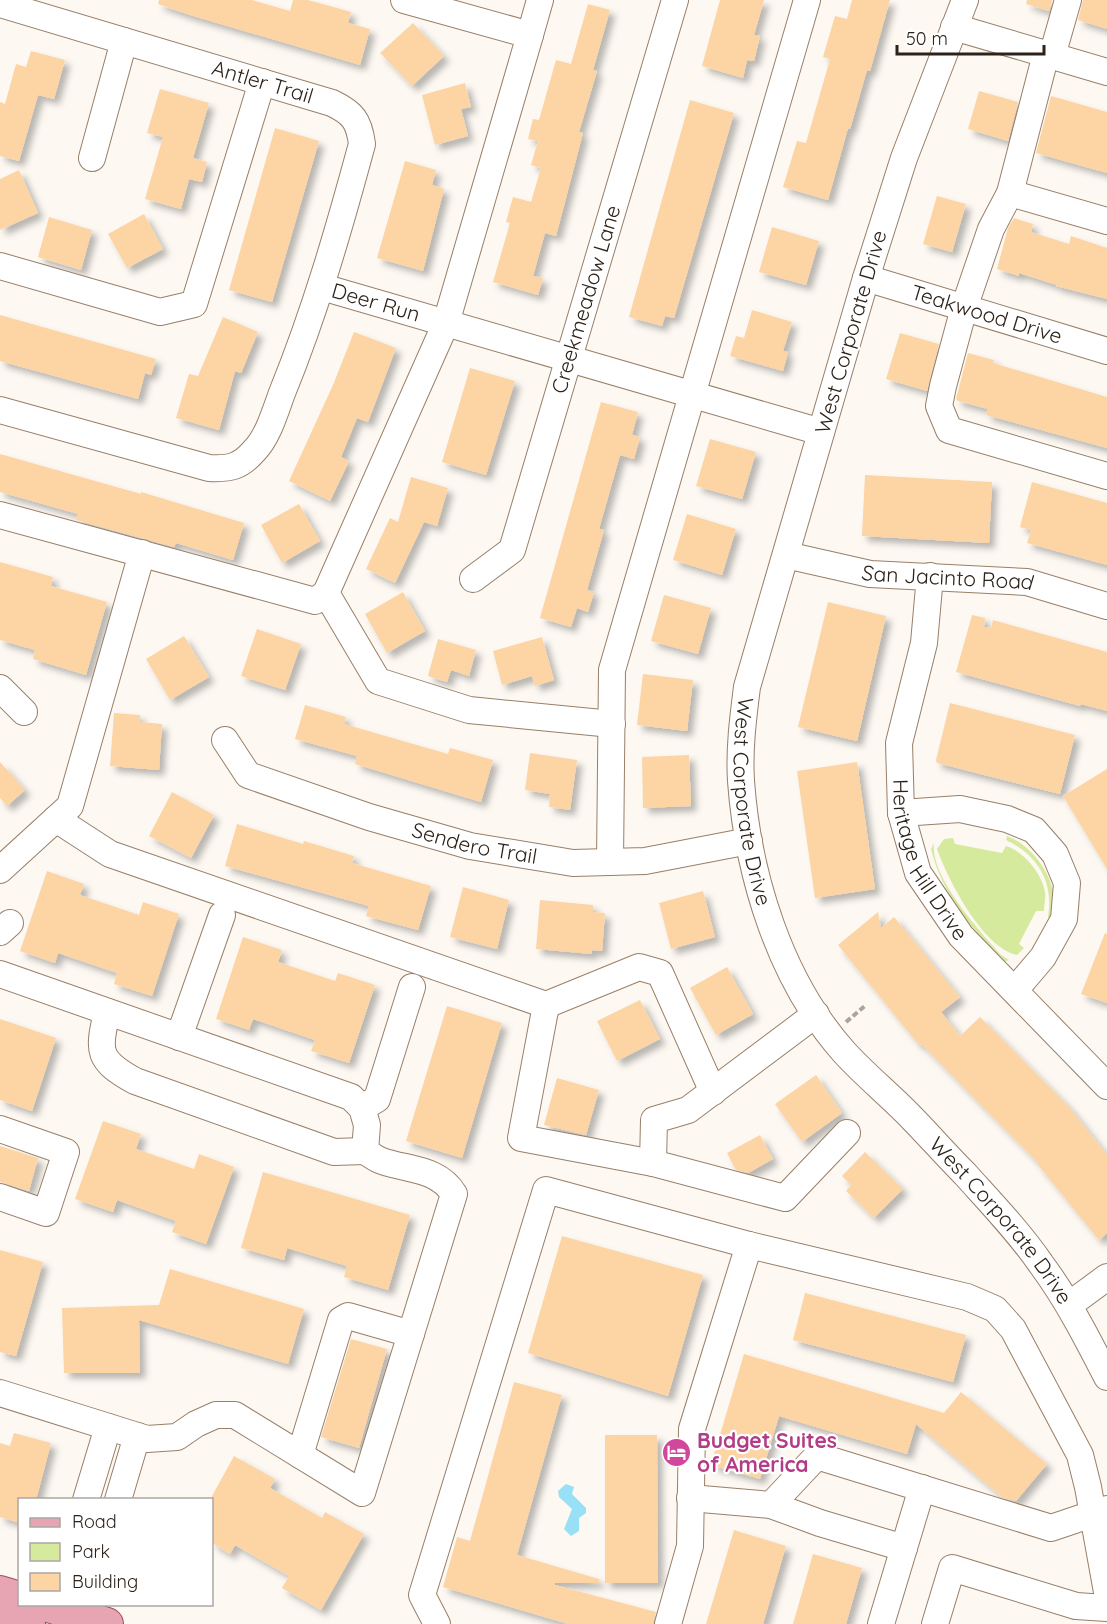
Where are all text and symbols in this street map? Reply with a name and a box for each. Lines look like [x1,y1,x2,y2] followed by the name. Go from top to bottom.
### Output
[897,18,1044,56] scale bar
[906,27,948,50] text: 50 m
[209,54,317,109] street label: Antler Trail
[545,202,625,396] street label: Creekmeadow Lane
[809,227,891,436] street label: West Corporate Drive
[329,277,423,327] street label: Deer Run
[908,278,1065,349] street label: Teakwood Drive
[859,559,1038,595] street label: San Jacinto Road
[728,696,778,909] street label: West Corporate Drive
[888,779,974,945] street label: Heritage Hill Drive
[409,816,539,869] street label: Sendero Trail
[924,1131,1078,1309] street label: West Corporate Drive
[697,1427,837,1477] place label: Budget Suites of America
[660,1437,692,1469] hotel icon: Budget Suites of America
[18,1498,213,1606] legend
[72,1510,117,1533] text: Road
[72,1540,110,1563] text: Park
[72,1570,138,1593] text: Building

